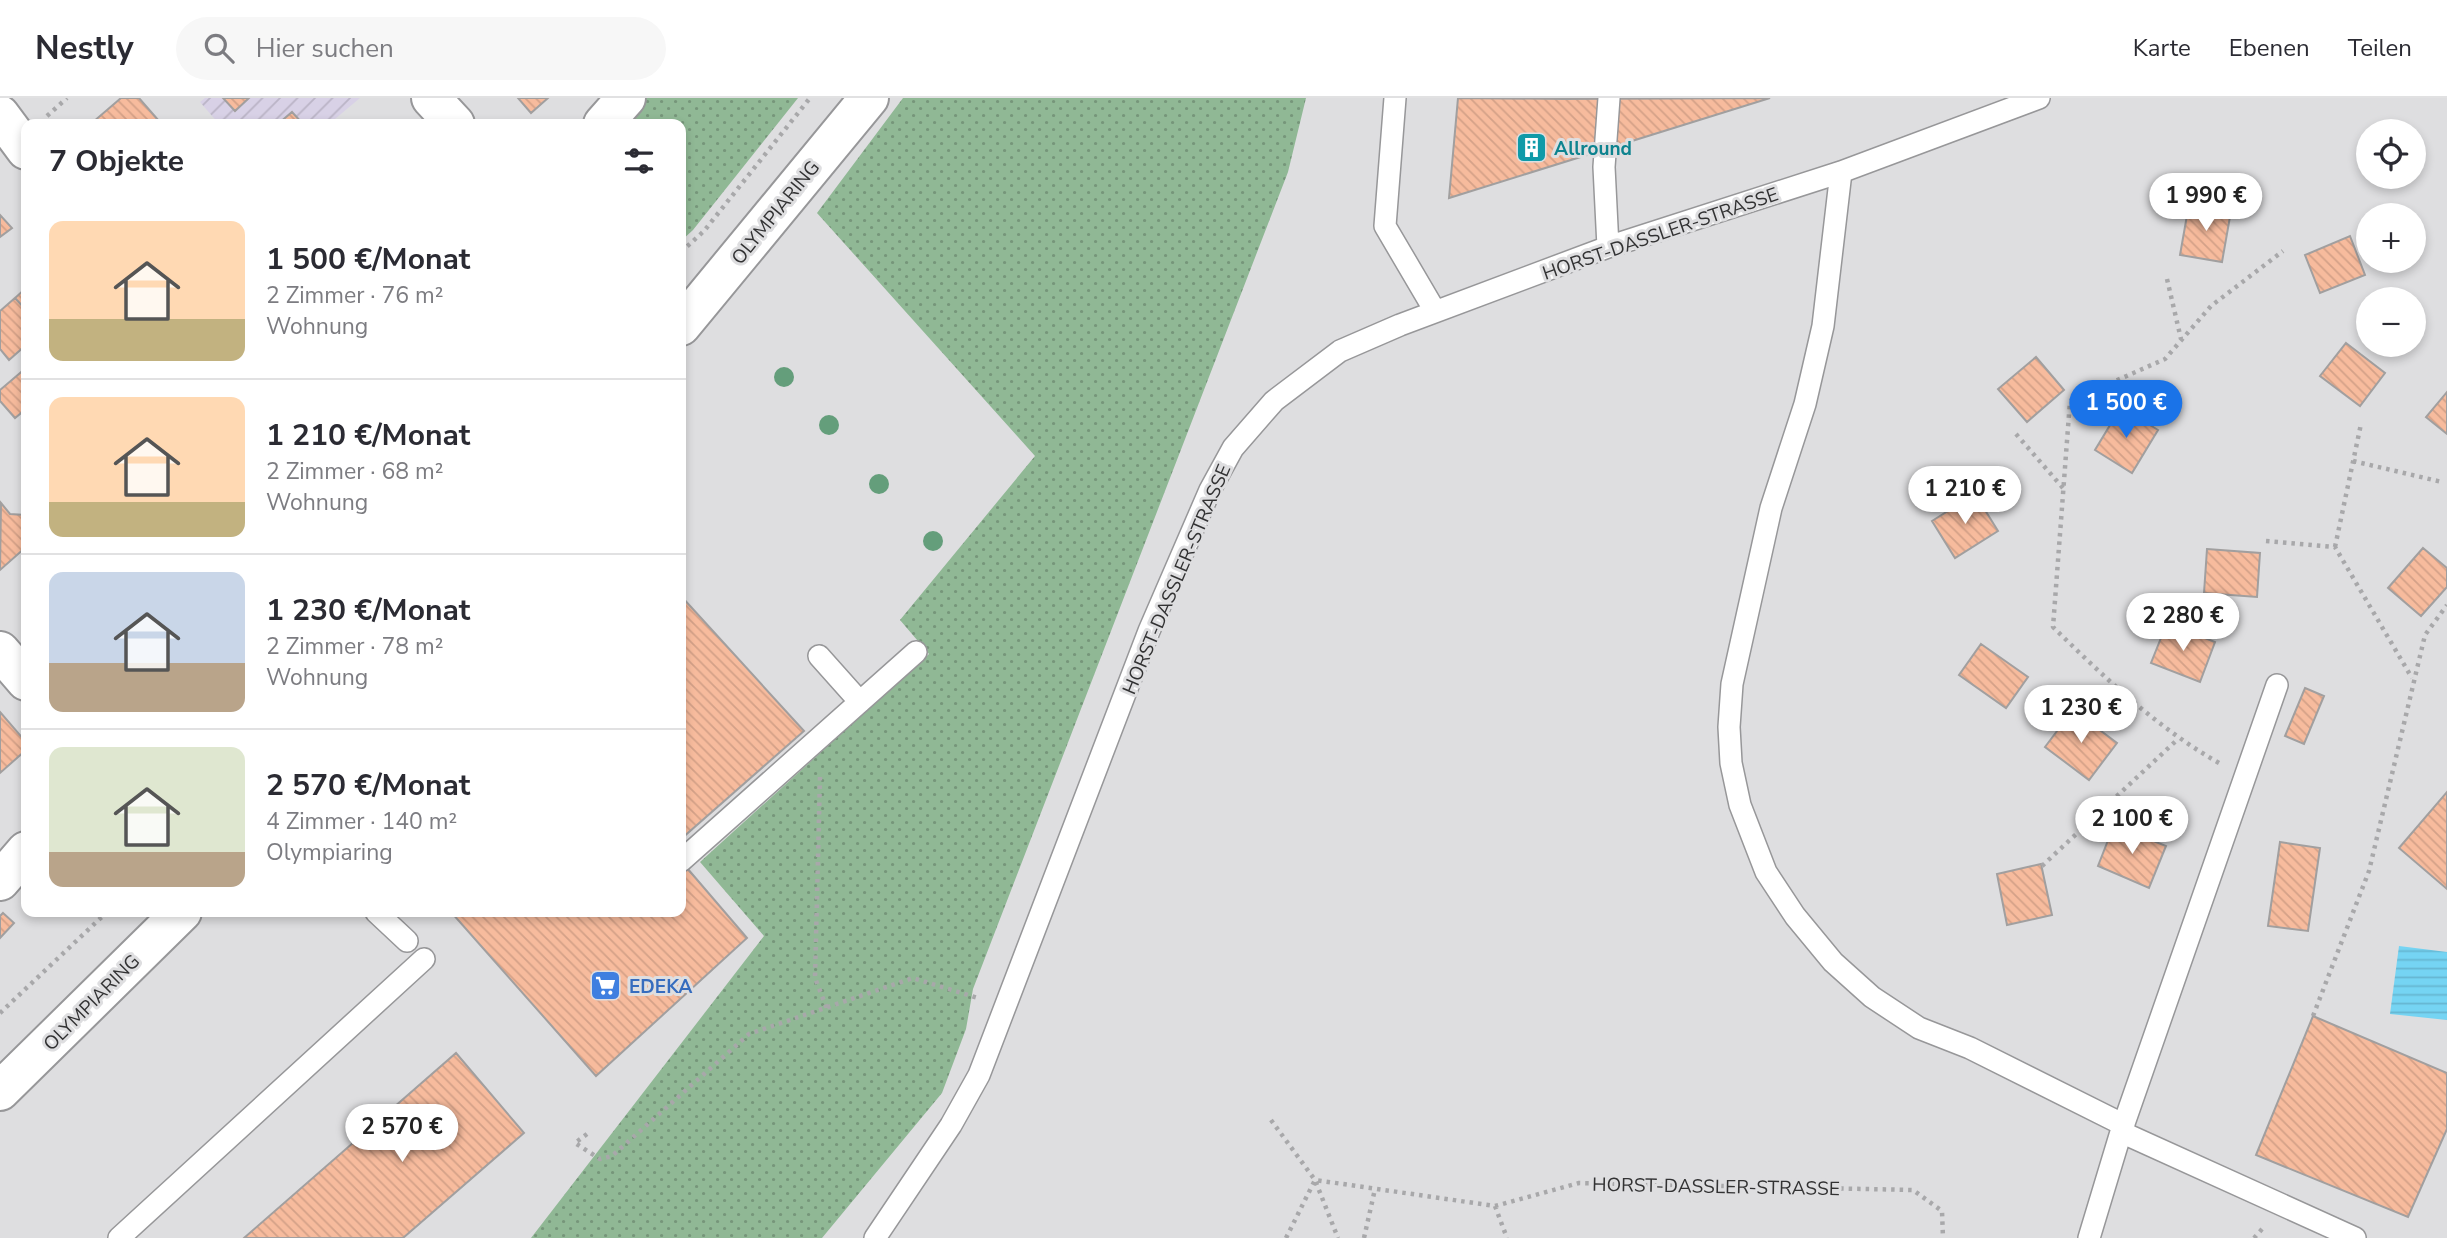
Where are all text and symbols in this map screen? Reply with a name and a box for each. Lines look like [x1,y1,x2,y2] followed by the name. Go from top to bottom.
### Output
[176,17,666,80] search box
[35,26,134,71] text: Nestly
[200,29,238,67] icon: search
[256,31,394,66] text: Hier suchen
[2133,32,2191,64] text: Karte
[2229,32,2310,64] text: Ebenen
[2348,32,2412,64] text: Teilen
[2356,119,2426,357] map controls
[2356,119,2426,189] button: locate
[1514,131,1548,165] building icon: Allround
[1554,136,1632,162] place label: Allround
[49,141,184,182] text: 7 Objekte
[620,142,658,180] icon: filters
[726,155,826,270] street label: OLYMPIARING
[2141,174,2271,233] pin: 1 990 €
[2165,180,2247,211] text: 1 990 €
[1539,181,1782,287] street label: HORST-DASSLER-STRASSE
[2356,203,2426,273] button: +
[266,239,470,280] text: 1 500 €/Monat
[105,249,189,333] icon: home
[266,280,443,311] text: 2 Zimmer · 76 m²
[2356,287,2426,357] button: −
[266,311,368,342] text: Wohnung
[2061,380,2191,440] pin: 1 500 €
[2085,387,2167,418] text: 1 500 €
[266,415,470,456] text: 1 210 €/Monat
[105,425,189,509] icon: home
[266,456,443,487] text: 2 Zimmer · 68 m²
[1117,460,1237,698] street label: HORST-DASSLER-STRASSE
[1900,466,2030,526] pin: 1 210 €
[1924,473,2006,504] text: 1 210 €
[266,487,368,518] text: Wohnung
[266,590,470,631] text: 1 230 €/Monat
[2118,594,2248,653] pin: 2 280 €
[105,600,189,684] icon: home
[2142,600,2224,631] text: 2 280 €
[266,631,443,662] text: 2 Zimmer · 78 m²
[266,662,368,693] text: Wohnung
[2016,686,2146,745] pin: 1 230 €
[2040,692,2122,723] text: 1 230 €
[266,765,470,806] text: 2 570 €/Monat
[105,775,189,859] icon: home
[2067,796,2197,856] pin: 2 100 €
[2091,803,2173,834] text: 2 100 €
[266,806,457,837] text: 4 Zimmer · 140 m²
[266,837,393,868] text: Olympiaring
[38,949,146,1057] street label: OLYMPIARING
[589,969,623,1003] supermarket icon: EDEKA
[629,974,693,1000] place label: EDEKA
[337,1104,467,1164] pin: 2 570 €
[361,1111,443,1142] text: 2 570 €
[1592,1172,1840,1202] street label: HORST-DASSLER-STRASSE

